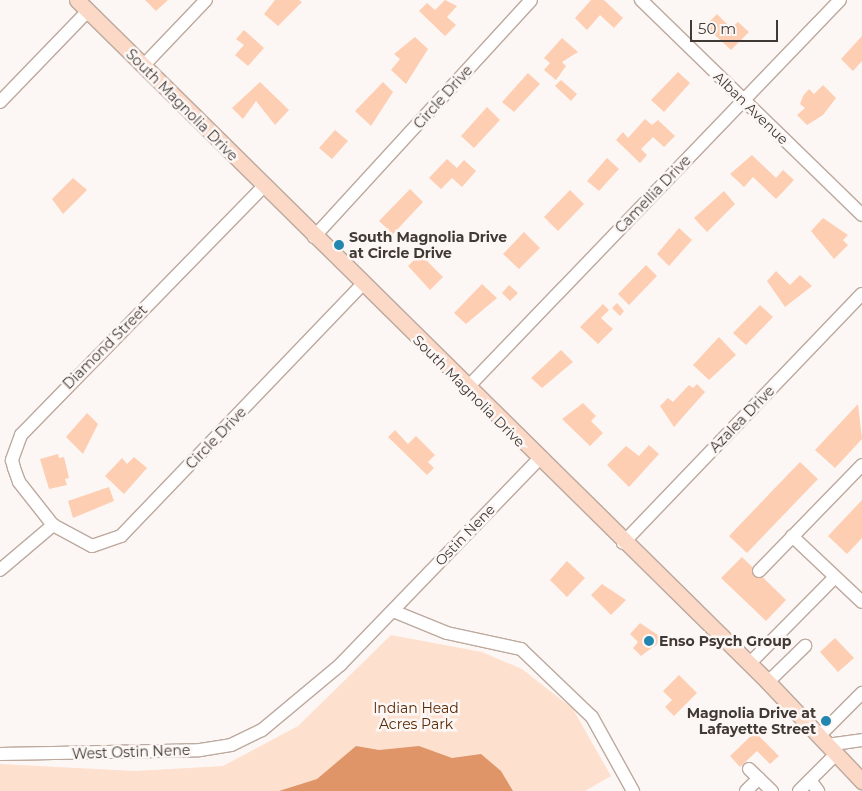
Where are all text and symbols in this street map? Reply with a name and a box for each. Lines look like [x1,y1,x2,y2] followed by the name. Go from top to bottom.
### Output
[692,10,780,42] scale bar
[698,19,736,38] text: 50 m
[123,46,241,164] street label: South Magnolia Drive
[410,62,476,132] street label: Circle Drive
[710,68,792,148] street label: Alban Avenue
[612,152,694,236] street label: Camellia Drive
[349,229,507,262] place label: South Magnolia Drive at Circle Drive
[333,239,345,251] marker: South Magnolia Drive at Circle Drive
[59,301,151,393] street label: Diamond Street
[410,332,528,450] street label: South Magnolia Drive
[706,382,778,456] street label: Azalea Drive
[182,404,250,472] street label: Circle Drive
[432,501,498,569] street label: Ostin Nene
[659,633,791,649] place label: Enso Psych Group
[643,635,655,647] marker: Enso Psych Group
[373,700,459,732] park label: Indian Head Acres Park
[687,705,816,738] place label: Magnolia Drive at Lafayette Street
[820,715,832,727] marker: Magnolia Drive at Lafayette Street
[72,742,190,762] street label: West Ostin Nene

